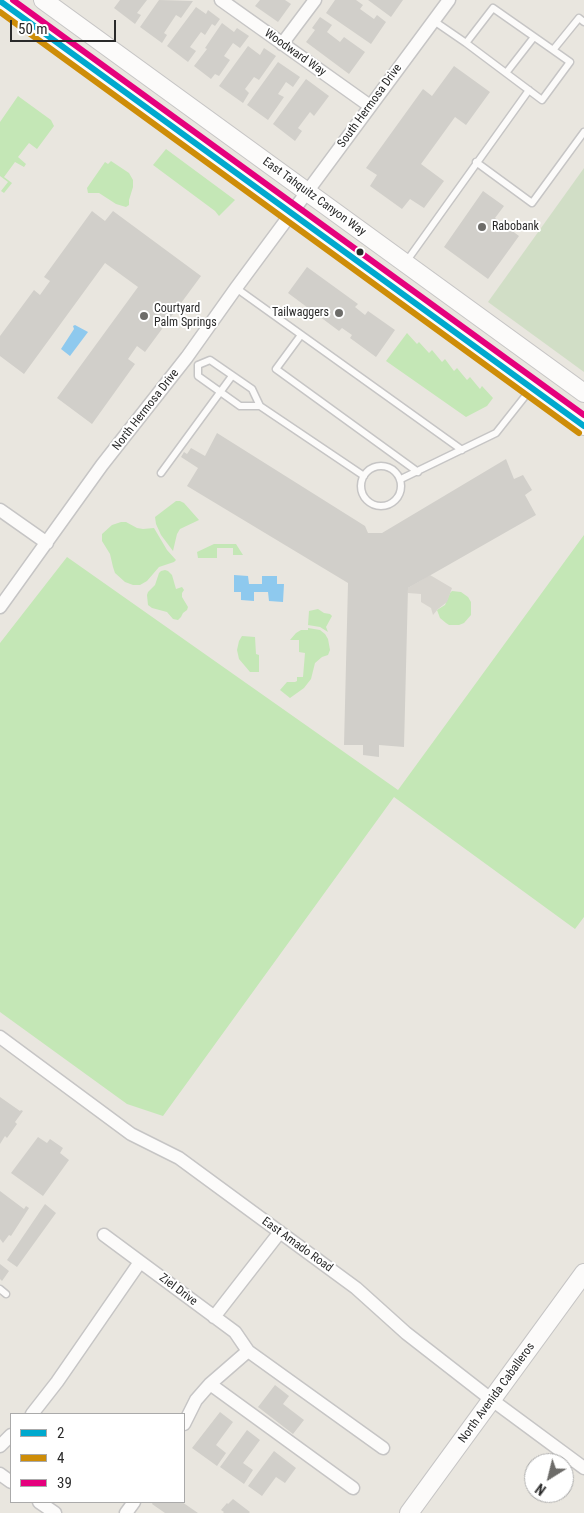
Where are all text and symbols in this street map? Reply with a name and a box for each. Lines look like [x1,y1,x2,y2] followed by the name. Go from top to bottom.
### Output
[12,10,119,42] scale bar
[18,20,48,38] text: 50 m
[261,26,329,80] street label: Woodward Way
[335,61,405,151] street label: South Hermosa Drive
[260,155,368,239] street label: East Tahquitz Canyon Way
[492,220,539,234] place label: Rabobank
[476,221,488,233] marker: Rabobank
[355,247,365,257] unlabelled marker
[154,302,217,330] place label: Courtyard Palm Springs
[272,306,329,320] place label: Tailwaggers
[333,307,345,319] marker: Tailwaggers
[138,310,150,322] marker: Courtyard Palm Springs
[110,366,182,454] street label: North Hermosa Drive
[259,1214,335,1276] street label: East Amado Road
[156,1271,200,1309] street label: Ziel Drive
[456,1340,538,1446] street label: North Avenida Caballeros
[10,1413,185,1503] legend
[57,1424,64,1442] text: 2
[57,1449,64,1467] text: 4
[524,1453,574,1503] north arrow
[57,1474,72,1492] text: 39
[533,1480,549,1498] text: N

